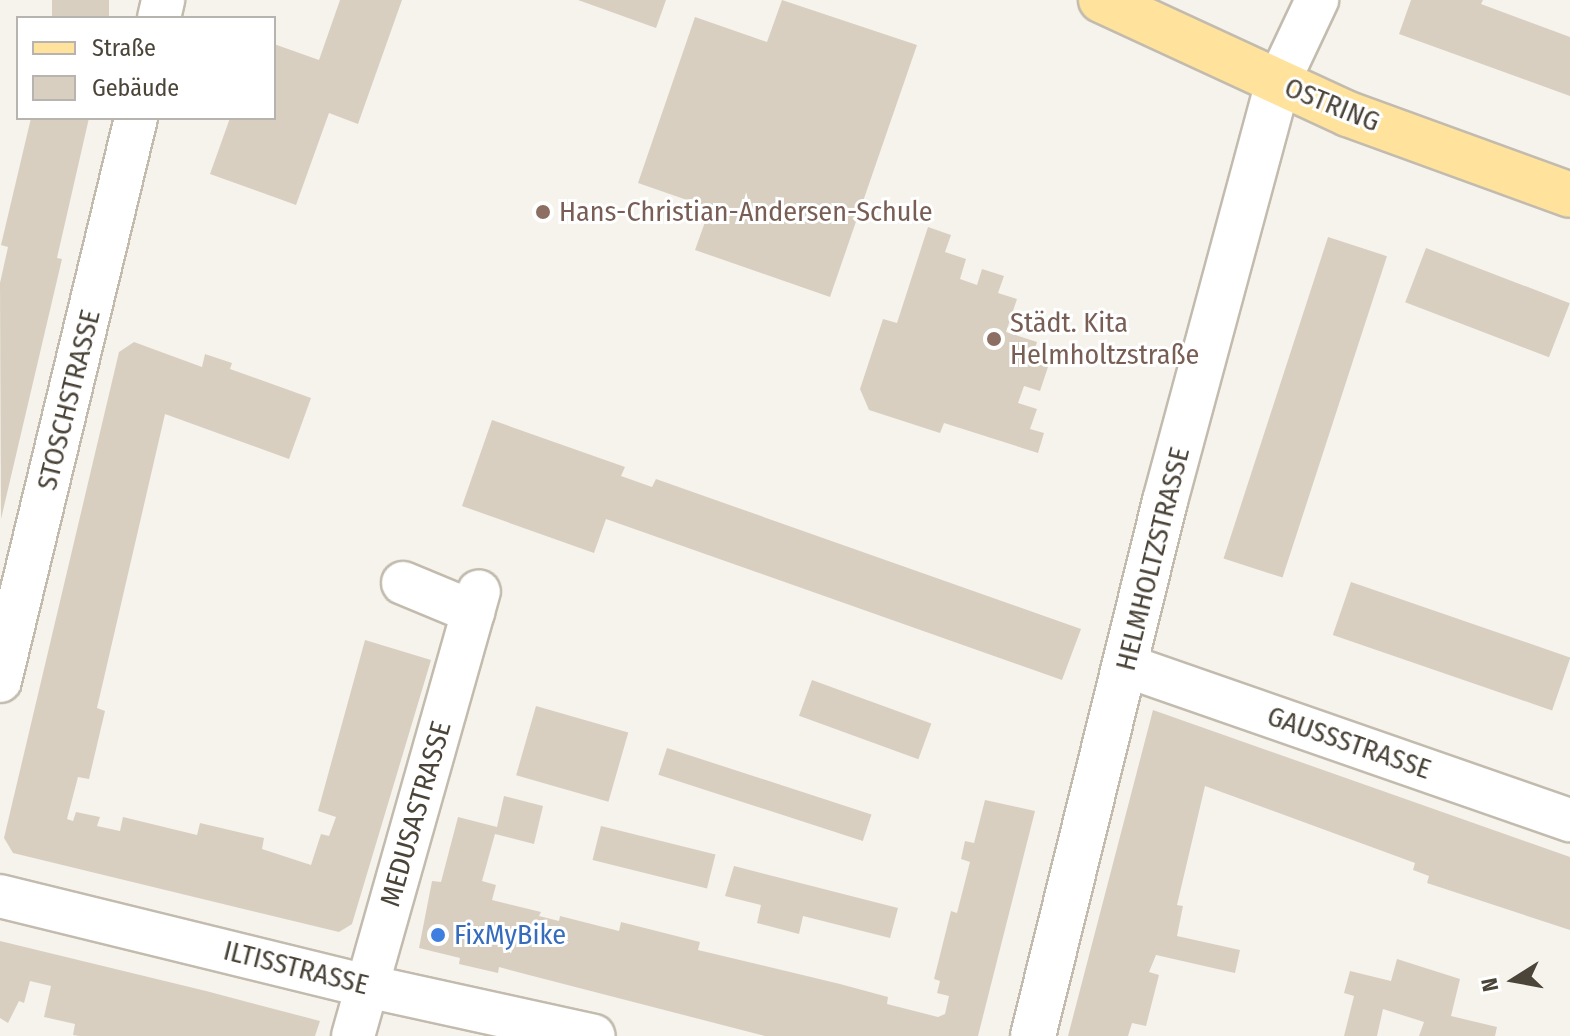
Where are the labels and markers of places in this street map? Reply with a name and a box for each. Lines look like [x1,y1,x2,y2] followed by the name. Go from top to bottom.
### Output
[559,195,932,229] place label: Hans-Christian-Andersen-Schule
[534,203,552,221] marker: Hans-Christian-Andersen-Schule
[1010,306,1199,372] place label: Städt. Kita Helmholtzstraße
[985,330,1003,348] marker: Städt. Kita Helmholtzstraße
[454,918,566,952] place label: FixMyBike
[429,926,447,944] marker: FixMyBike

